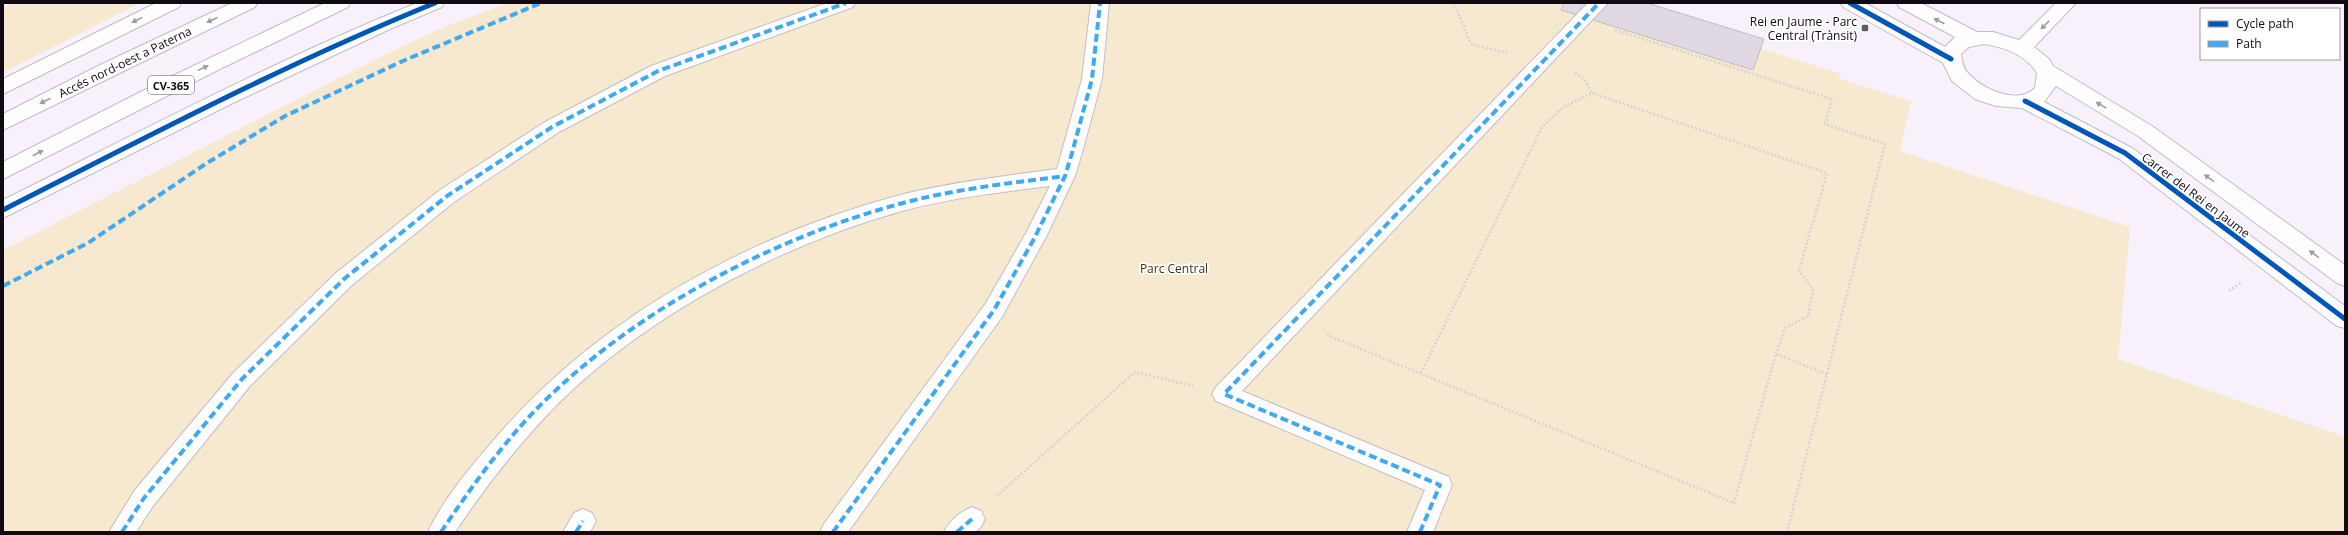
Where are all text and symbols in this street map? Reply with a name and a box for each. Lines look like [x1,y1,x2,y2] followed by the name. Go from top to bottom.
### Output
[2200,8,2340,60] legend
[1750,13,1857,44] place label: Rei en Jaume - Parc Central (Trànsit)
[2236,15,2294,32] text: Cycle path
[132,17,143,24] one-way arrow
[207,17,218,23] one-way arrow
[1933,17,1945,24] one-way arrow
[2040,21,2050,30] one-way arrow
[56,22,194,102] street label: Accés nord-oest a Paterna
[1860,23,1870,33] marker: Rei en Jaume - Parc Central (Trànsit)
[2236,35,2262,52] text: Path
[197,65,209,72] one-way arrow
[148,76,194,94] road number: CV-365
[39,98,51,104] one-way arrow
[2095,101,2107,108] one-way arrow
[2138,149,2254,242] street label: Carrer del Rei en Jaume
[32,150,43,156] one-way arrow
[2203,173,2214,182] one-way arrow
[2308,250,2319,259] one-way arrow
[1140,260,1208,277] park label: Parc Central

